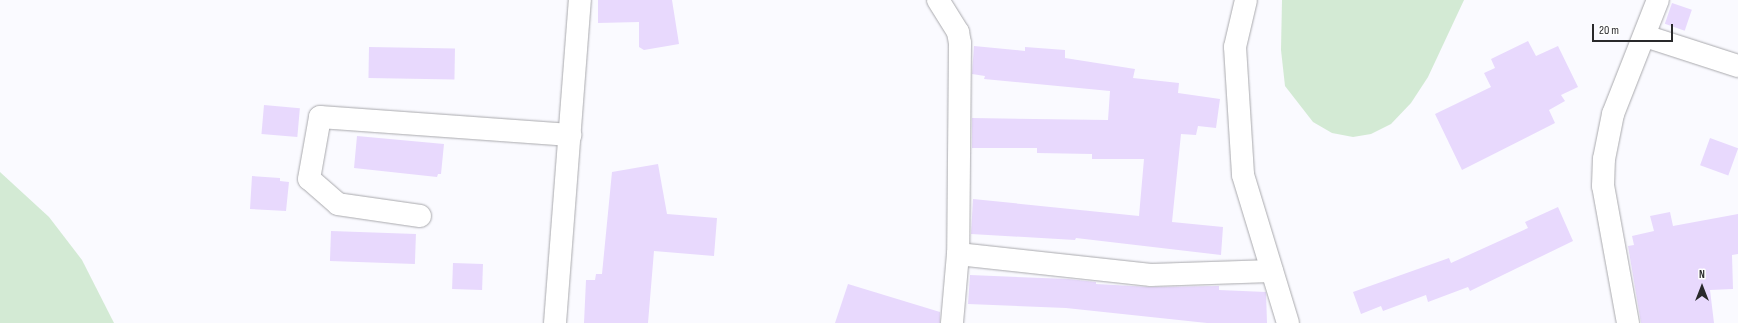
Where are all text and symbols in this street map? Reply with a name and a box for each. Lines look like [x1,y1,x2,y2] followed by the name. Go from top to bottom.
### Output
[1594,16,1675,42] scale bar
[1599,23,1619,38] text: 20 m
[1682,267,1722,307] north arrow
[1699,268,1705,281] text: N

